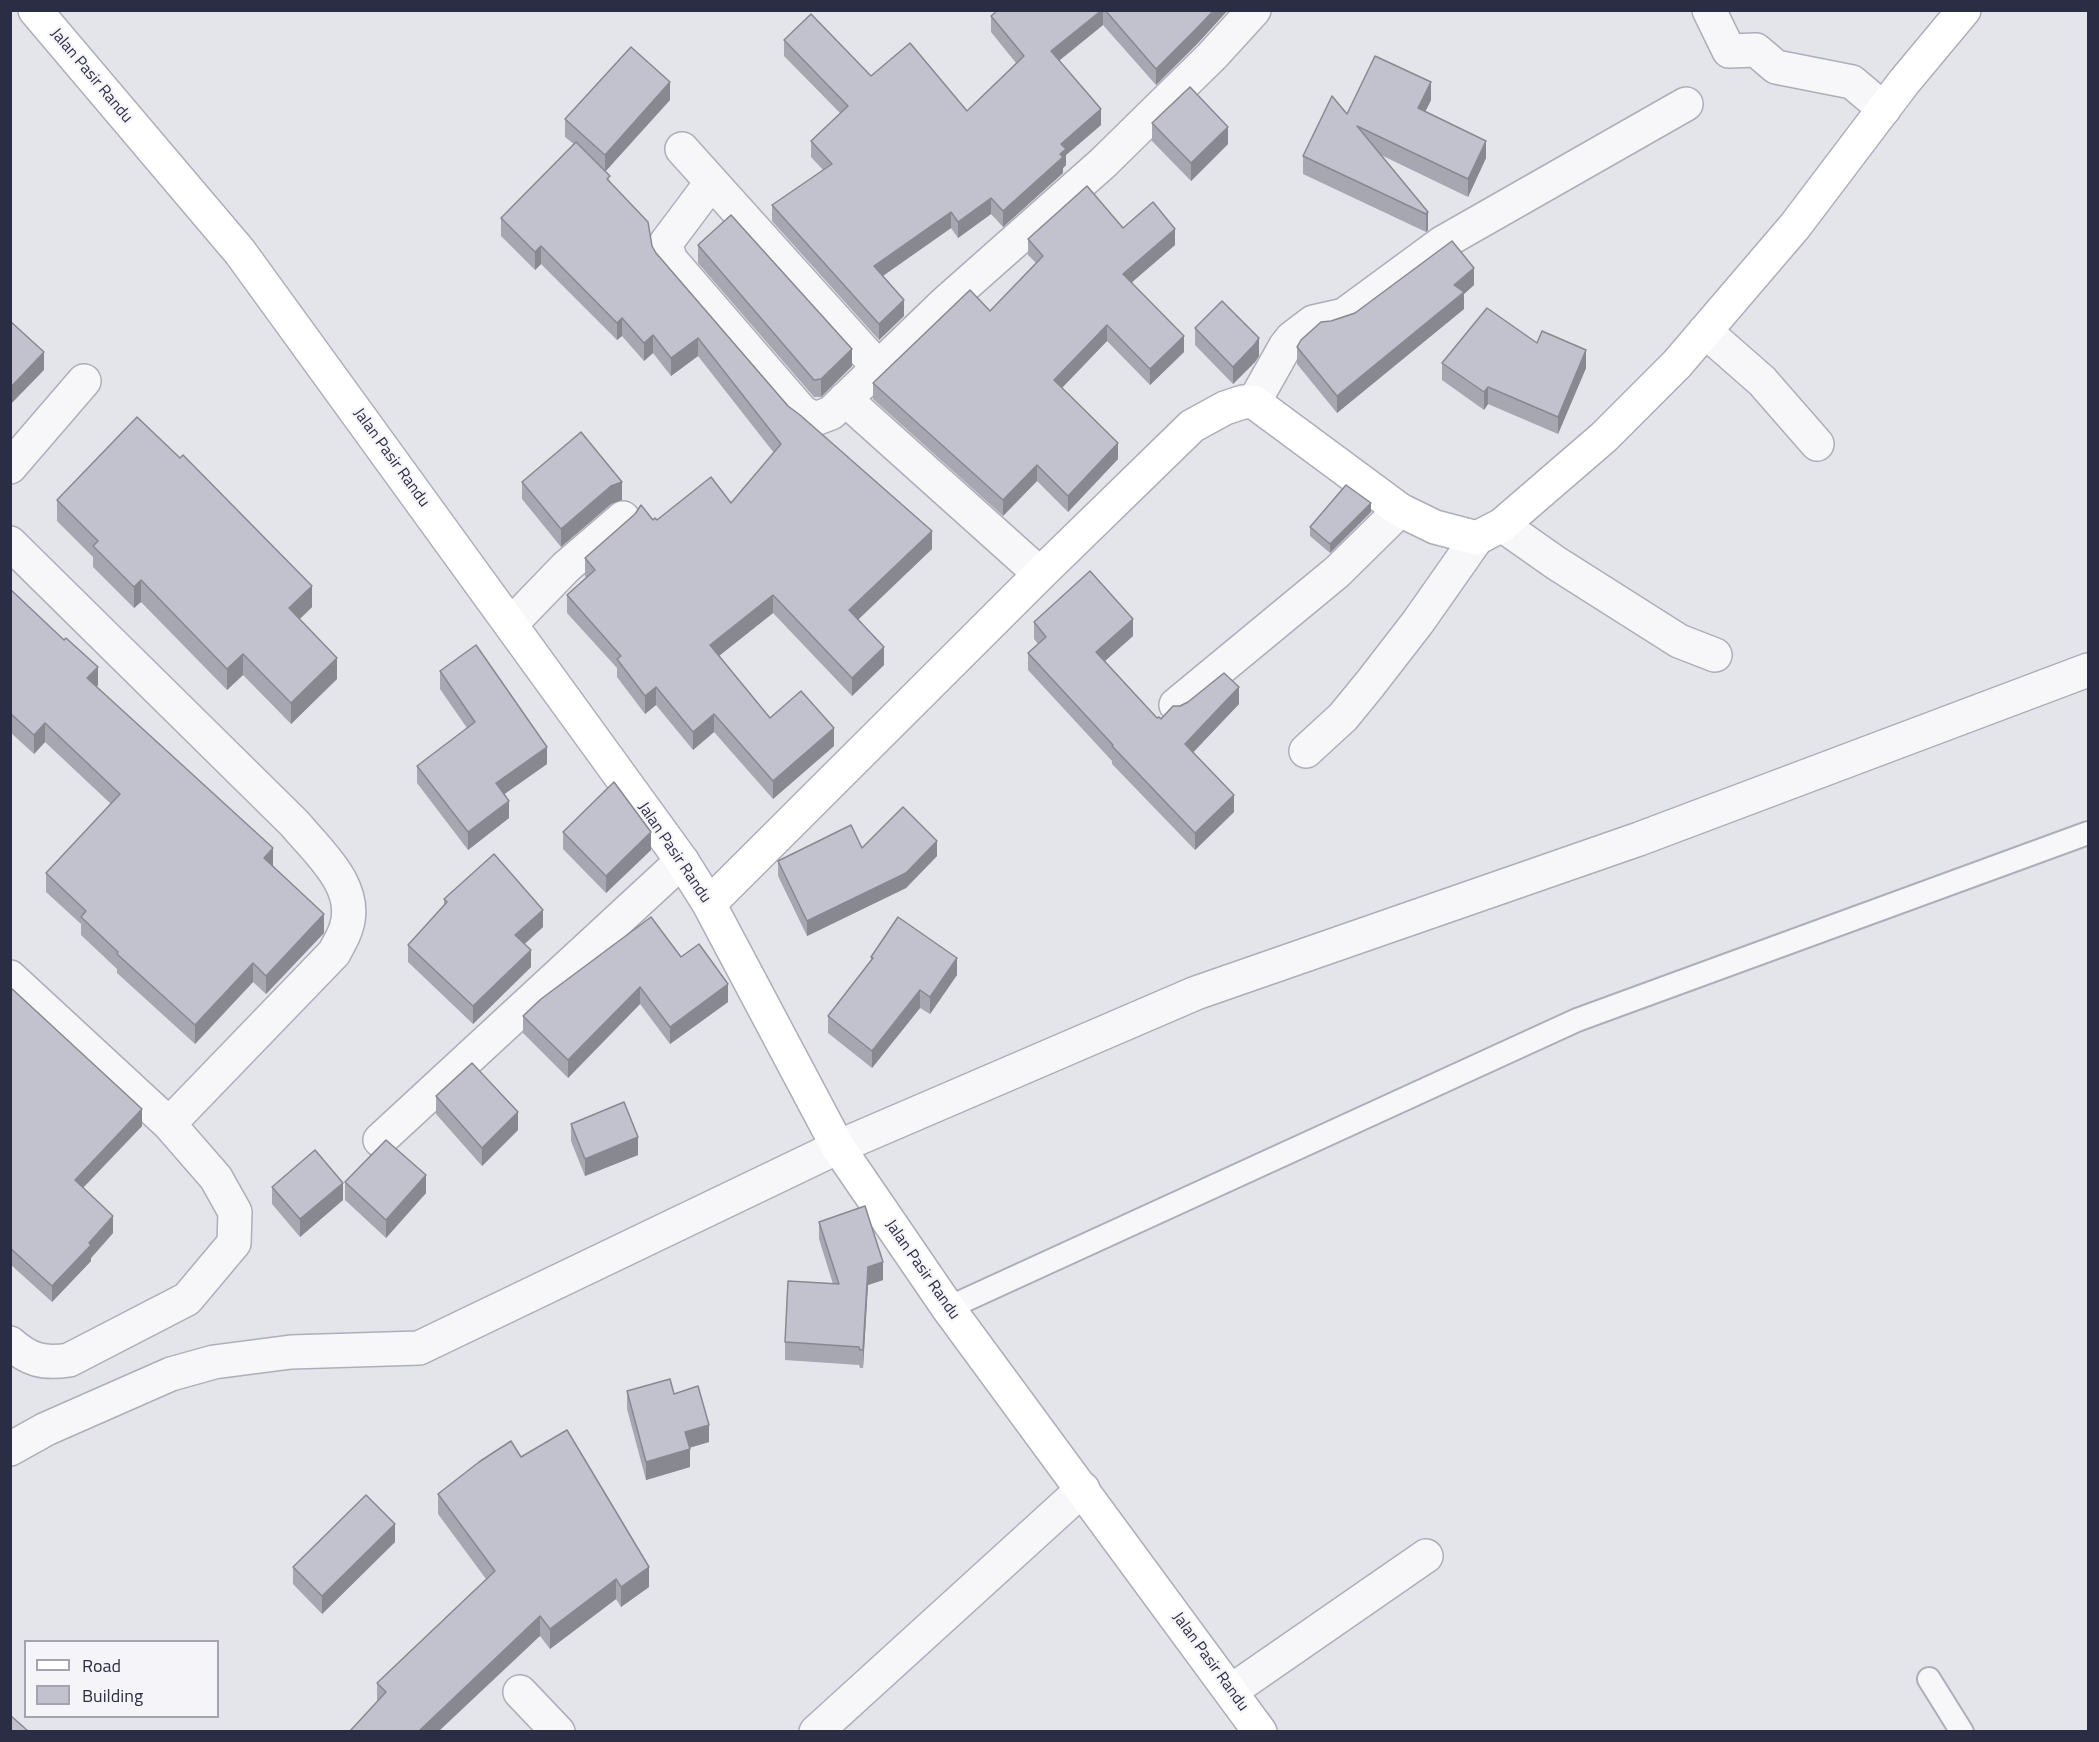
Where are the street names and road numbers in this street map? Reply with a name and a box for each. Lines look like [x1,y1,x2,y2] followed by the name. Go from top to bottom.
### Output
[46,25,136,127] street label: Jalan Pasir Randu
[349,405,433,511] street label: Jalan Pasir Randu
[633,799,715,907] street label: Jalan Pasir Randu
[880,1216,964,1324] street label: Jalan Pasir Randu
[1168,1609,1252,1715] street label: Jalan Pasir Randu

